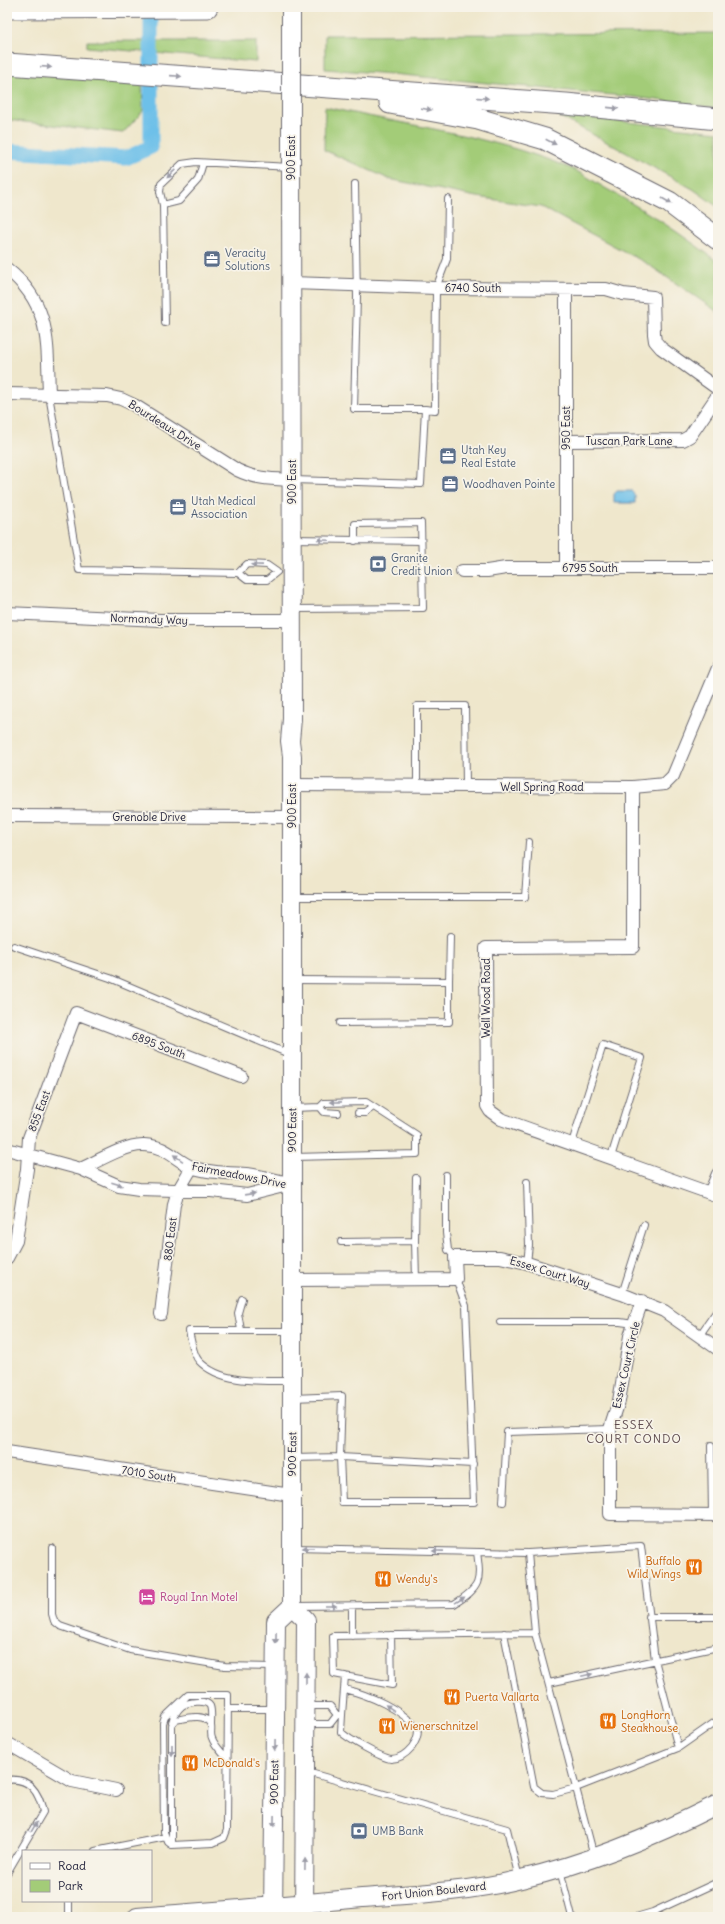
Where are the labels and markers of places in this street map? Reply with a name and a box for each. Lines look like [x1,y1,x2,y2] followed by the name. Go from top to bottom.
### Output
[225,246,270,273] place label: Veracity Solutions
[202,249,222,269] office icon: Veracity Solutions
[461,443,516,470] place label: Utah Key Real Estate
[438,446,458,466] office icon: Utah Key Real Estate
[440,474,460,494] office icon: Woodhaven Pointe
[463,477,555,491] place label: Woodhaven Pointe
[191,494,255,521] place label: Utah Medical Association
[168,497,188,517] office icon: Utah Medical Association
[391,551,452,578] place label: Granite Credit Union
[368,554,388,574] bank icon: Granite Credit Union
[627,1554,681,1581] place label: Buffalo Wild Wings
[684,1557,704,1577] restaurant icon: Buffalo Wild Wings
[373,1569,393,1589] restaurant icon: Wendy's
[396,1572,438,1586] place label: Wendy's
[137,1587,157,1607] hotel icon: Royal Inn Motel
[160,1590,238,1604] place label: Royal Inn Motel
[442,1687,462,1707] restaurant icon: Puerta Vallarta
[465,1690,539,1704] place label: Puerta Vallarta
[621,1708,678,1735] place label: LongHorn Steakhouse
[598,1711,618,1731] restaurant icon: LongHorn Steakhouse
[377,1716,397,1736] restaurant icon: Wienerschnitzel
[400,1719,478,1733] place label: Wienerschnitzel
[180,1753,200,1773] restaurant icon: McDonald's
[203,1756,260,1770] place label: McDonald's
[349,1821,369,1841] bank icon: UMB Bank
[372,1824,424,1838] place label: UMB Bank

